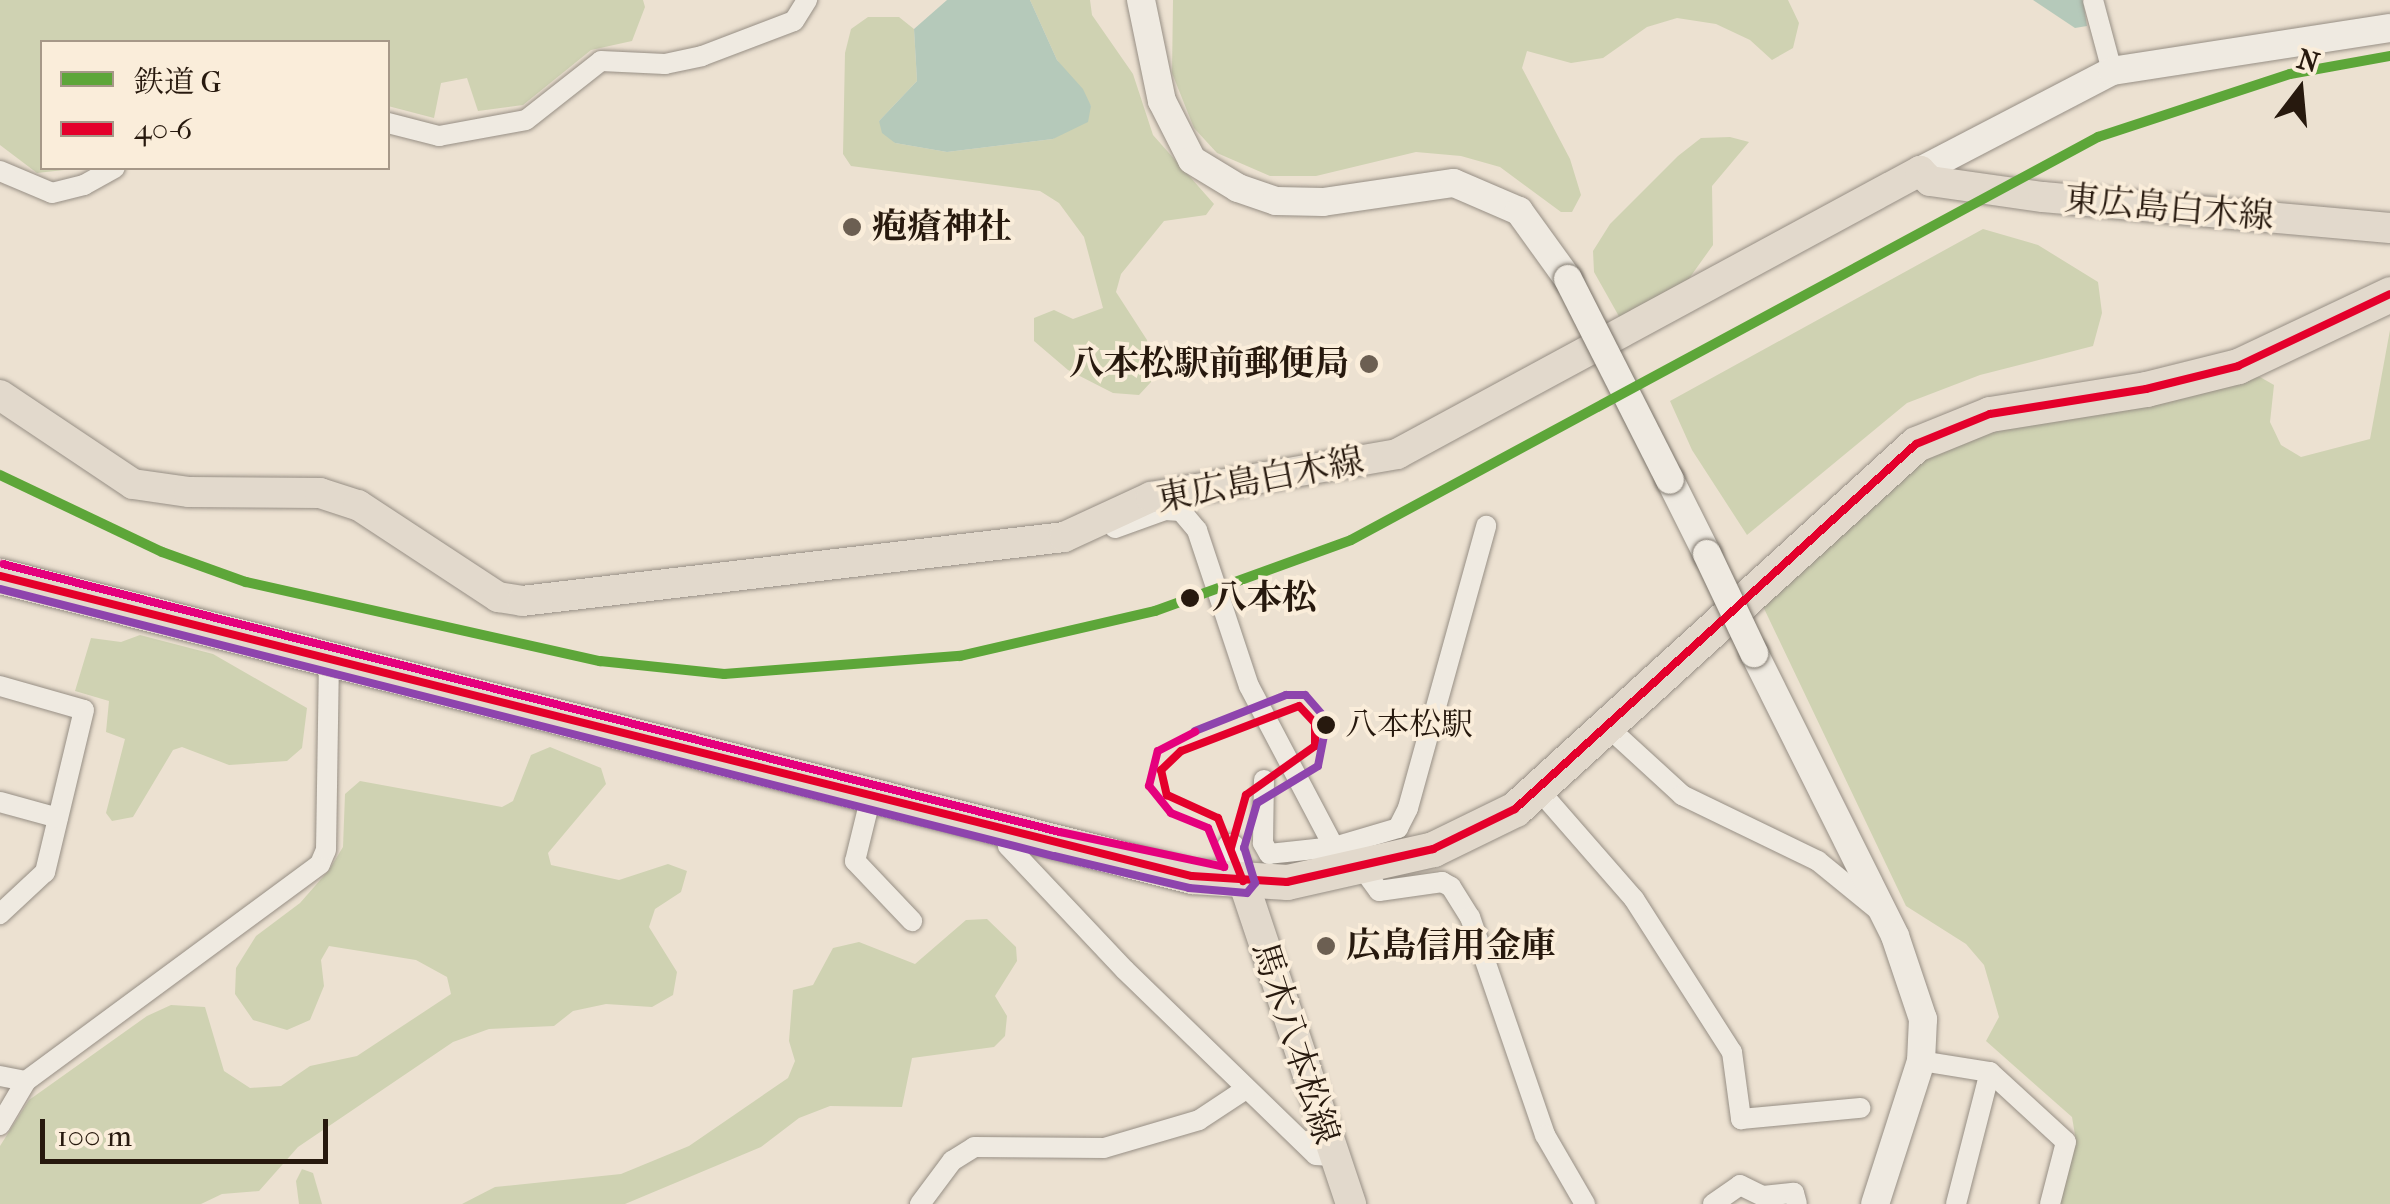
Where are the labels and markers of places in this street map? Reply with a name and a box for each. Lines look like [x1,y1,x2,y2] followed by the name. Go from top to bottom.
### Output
[872,206,1012,248] place label: 疱瘡神社
[841,216,863,238] marker: 疱瘡神社
[1069,343,1349,385] place label: 八本松駅前郵便局
[1358,353,1380,375] marker: 八本松駅前郵便局
[1212,577,1317,619] place label: 八本松
[1177,585,1203,611] marker: 八本松
[1345,706,1473,744] place label: 八本松駅
[1316,715,1336,735] marker: 八本松駅
[1346,925,1556,967] place label: 広島信用金庫
[1315,935,1337,957] marker: 広島信用金庫

